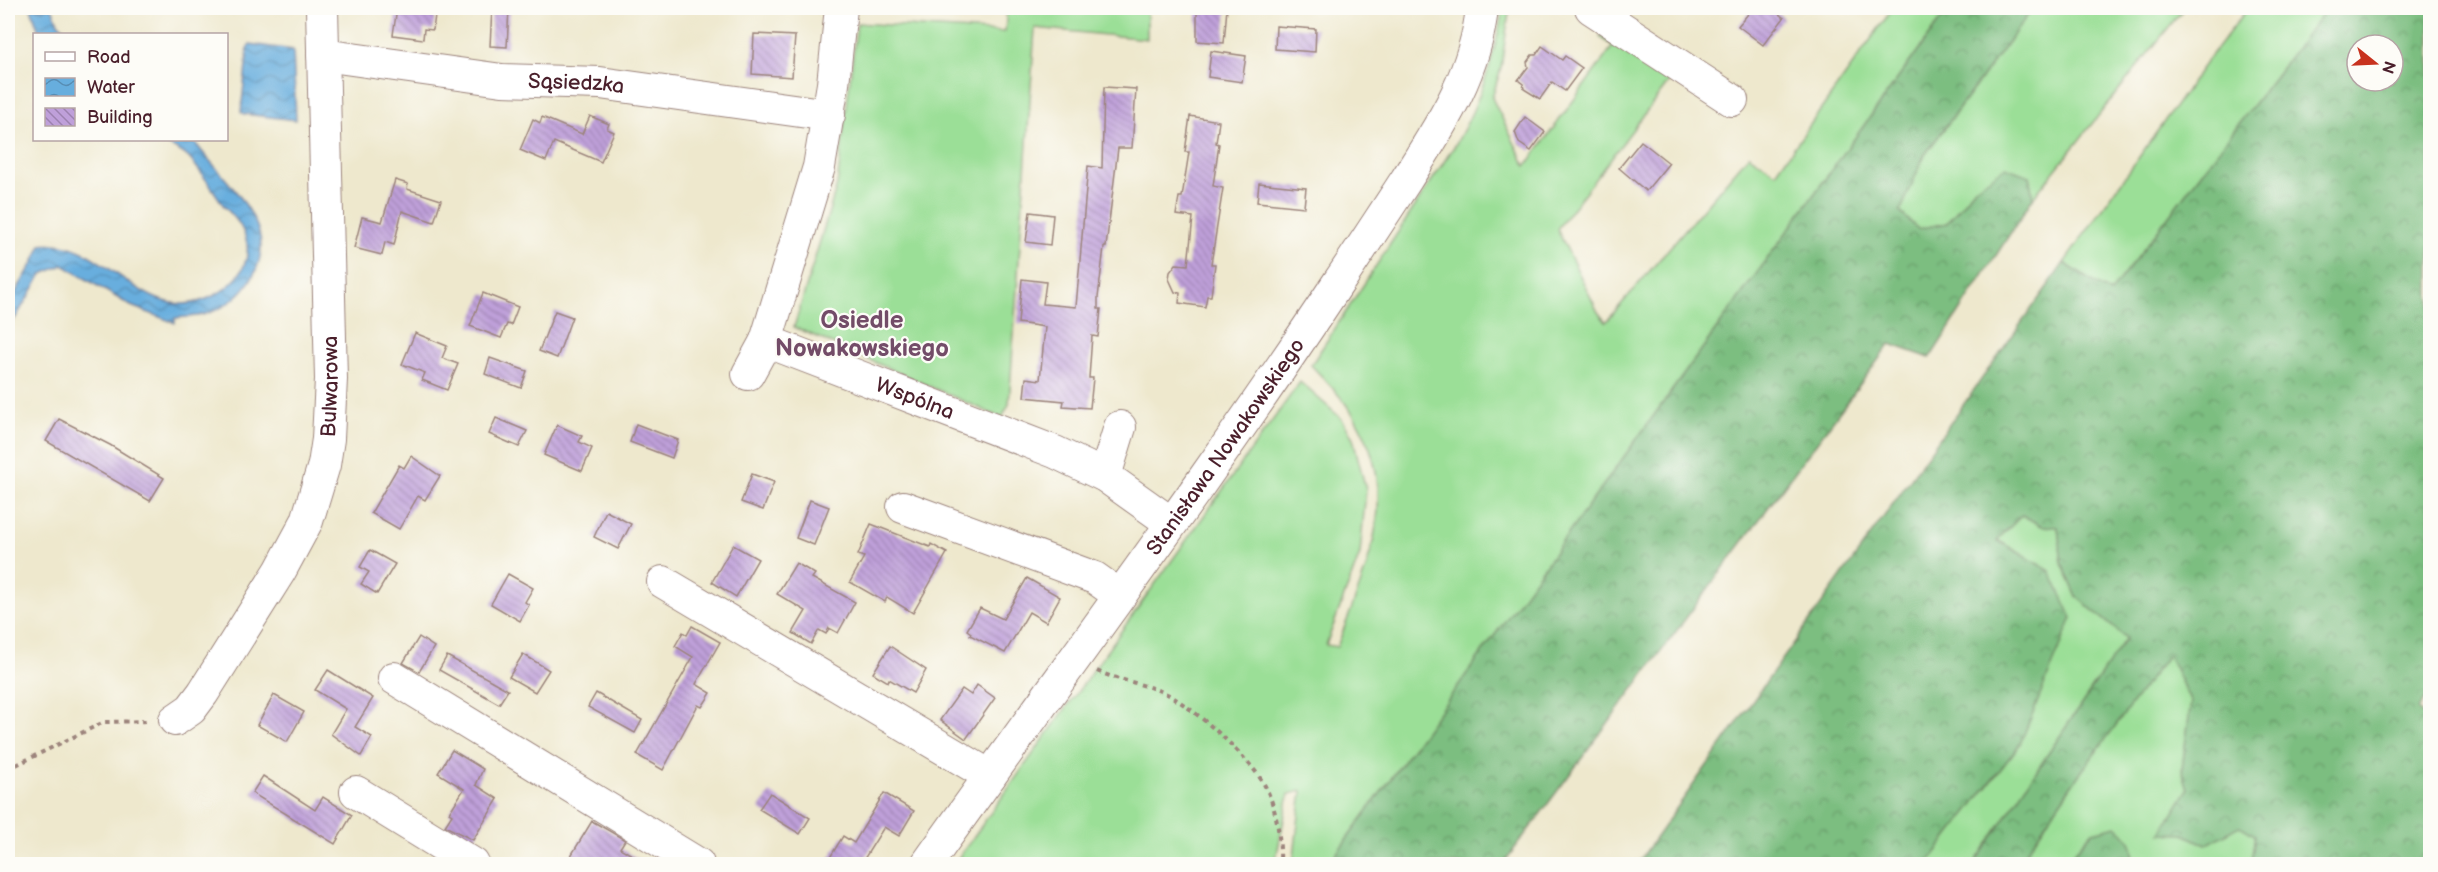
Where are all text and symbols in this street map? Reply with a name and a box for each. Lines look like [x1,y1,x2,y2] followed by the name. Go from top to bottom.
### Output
[33,33,228,141] legend
[2345,33,2405,93] north arrow
[87,47,131,68] text: Road
[2377,59,2399,76] text: N
[528,69,626,99] street label: Sąsiedzka
[87,77,135,98] text: Water
[87,107,153,128] text: Building
[775,306,949,363] district label: Osiedle Nowakowskiego
[1141,334,1310,560] street label: Stanisława Nowakowskiego
[316,335,344,438] street label: Bulwarowa
[872,372,958,425] street label: Wspólna

